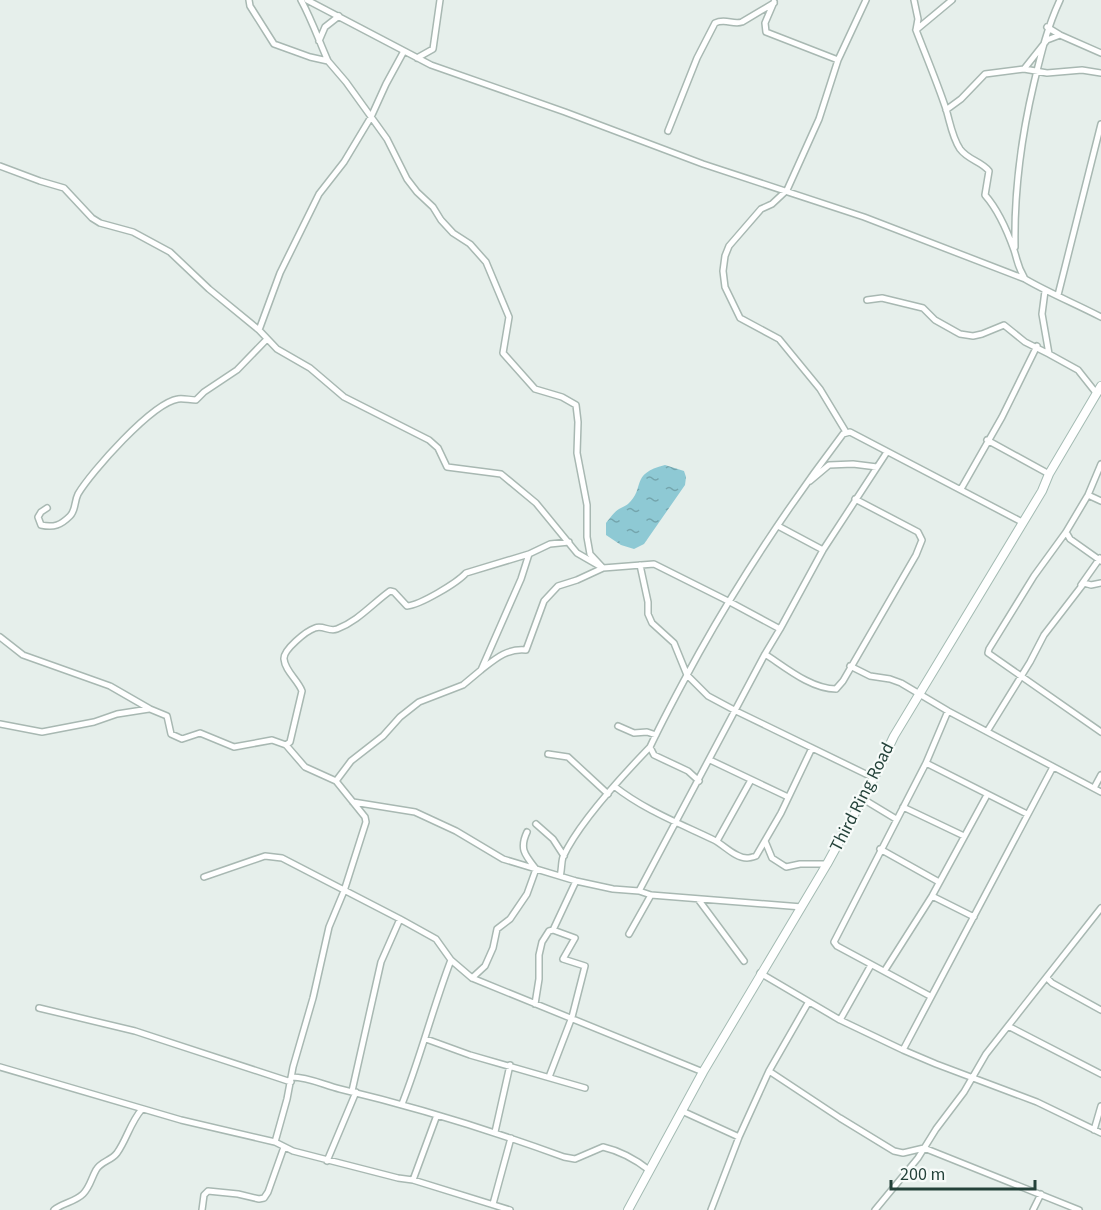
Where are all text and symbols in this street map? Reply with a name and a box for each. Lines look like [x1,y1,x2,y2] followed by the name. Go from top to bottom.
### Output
[824,738,900,856] street label: Third Ring Road
[891,1153,1035,1191] scale bar
[900,1162,945,1187] text: 200 m

